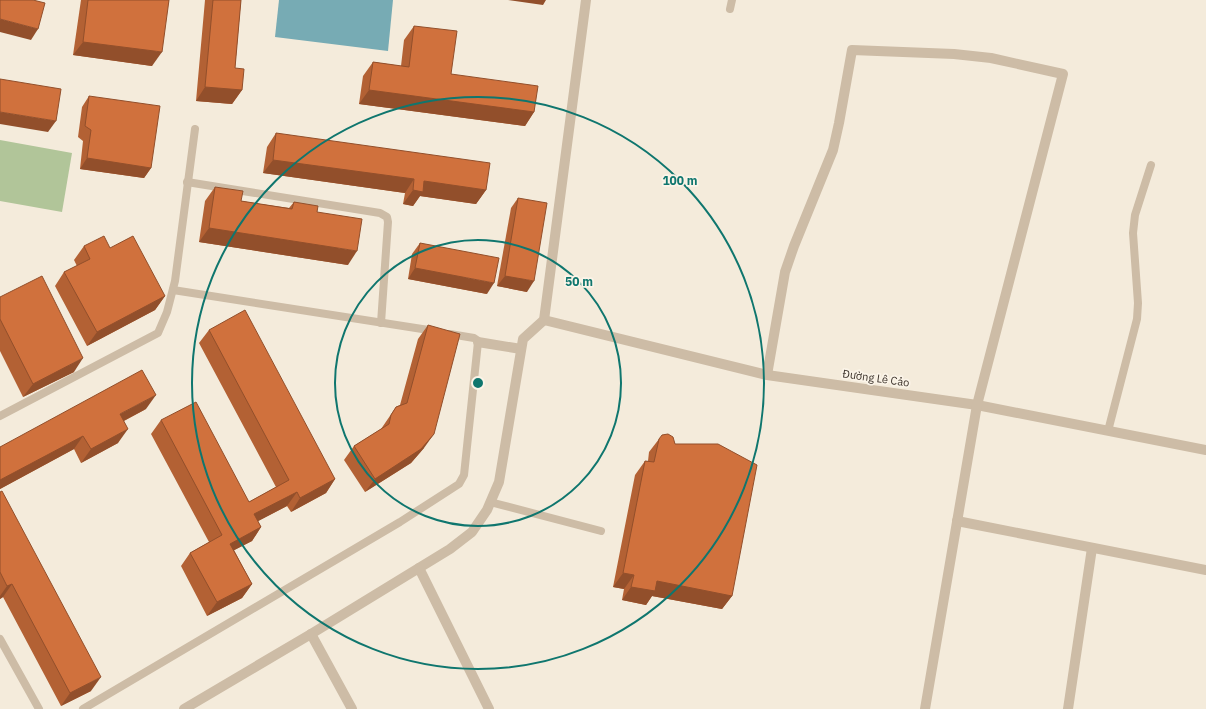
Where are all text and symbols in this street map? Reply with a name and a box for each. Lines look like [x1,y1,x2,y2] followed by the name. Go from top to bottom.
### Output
[662,173,698,188] text: 100 m
[565,274,593,289] text: 50 m
[842,366,910,390] street label: Đường Lê Cảo
[471,376,485,390] centre of rings

